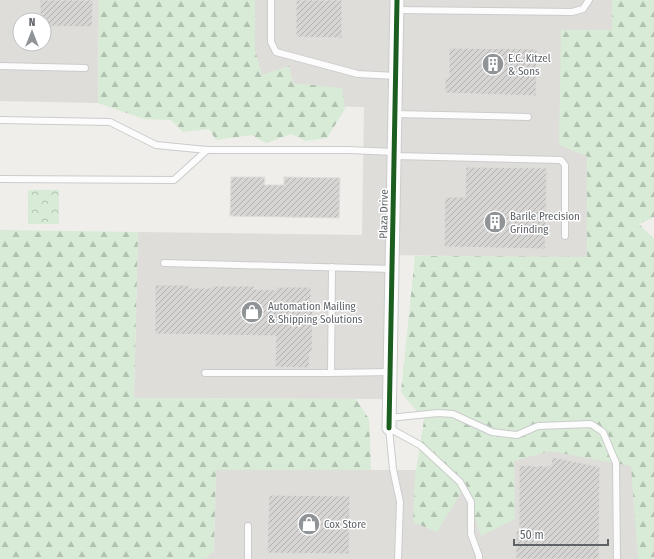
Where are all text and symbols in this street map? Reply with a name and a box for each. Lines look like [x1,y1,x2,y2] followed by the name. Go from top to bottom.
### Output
[12,12,52,52] north arrow
[29,16,35,29] text: N
[480,51,506,77] building icon: E.C. Kitzel & Sons
[508,52,551,78] place label: E.C. Kitzel & Sons
[377,189,391,239] street label: Plaza Drive
[482,209,508,235] building icon: Barile Precision Grinding
[510,210,580,236] place label: Barile Precision Grinding
[239,299,265,325] shop icon: Automation Mailing & Shipping Solutions
[268,300,363,326] place label: Automation Mailing & Shipping Solutions
[296,511,322,537] shop icon: Cox Store
[324,518,366,531] place label: Cox Store
[514,521,608,547] scale bar
[520,528,544,542] text: 50 m

